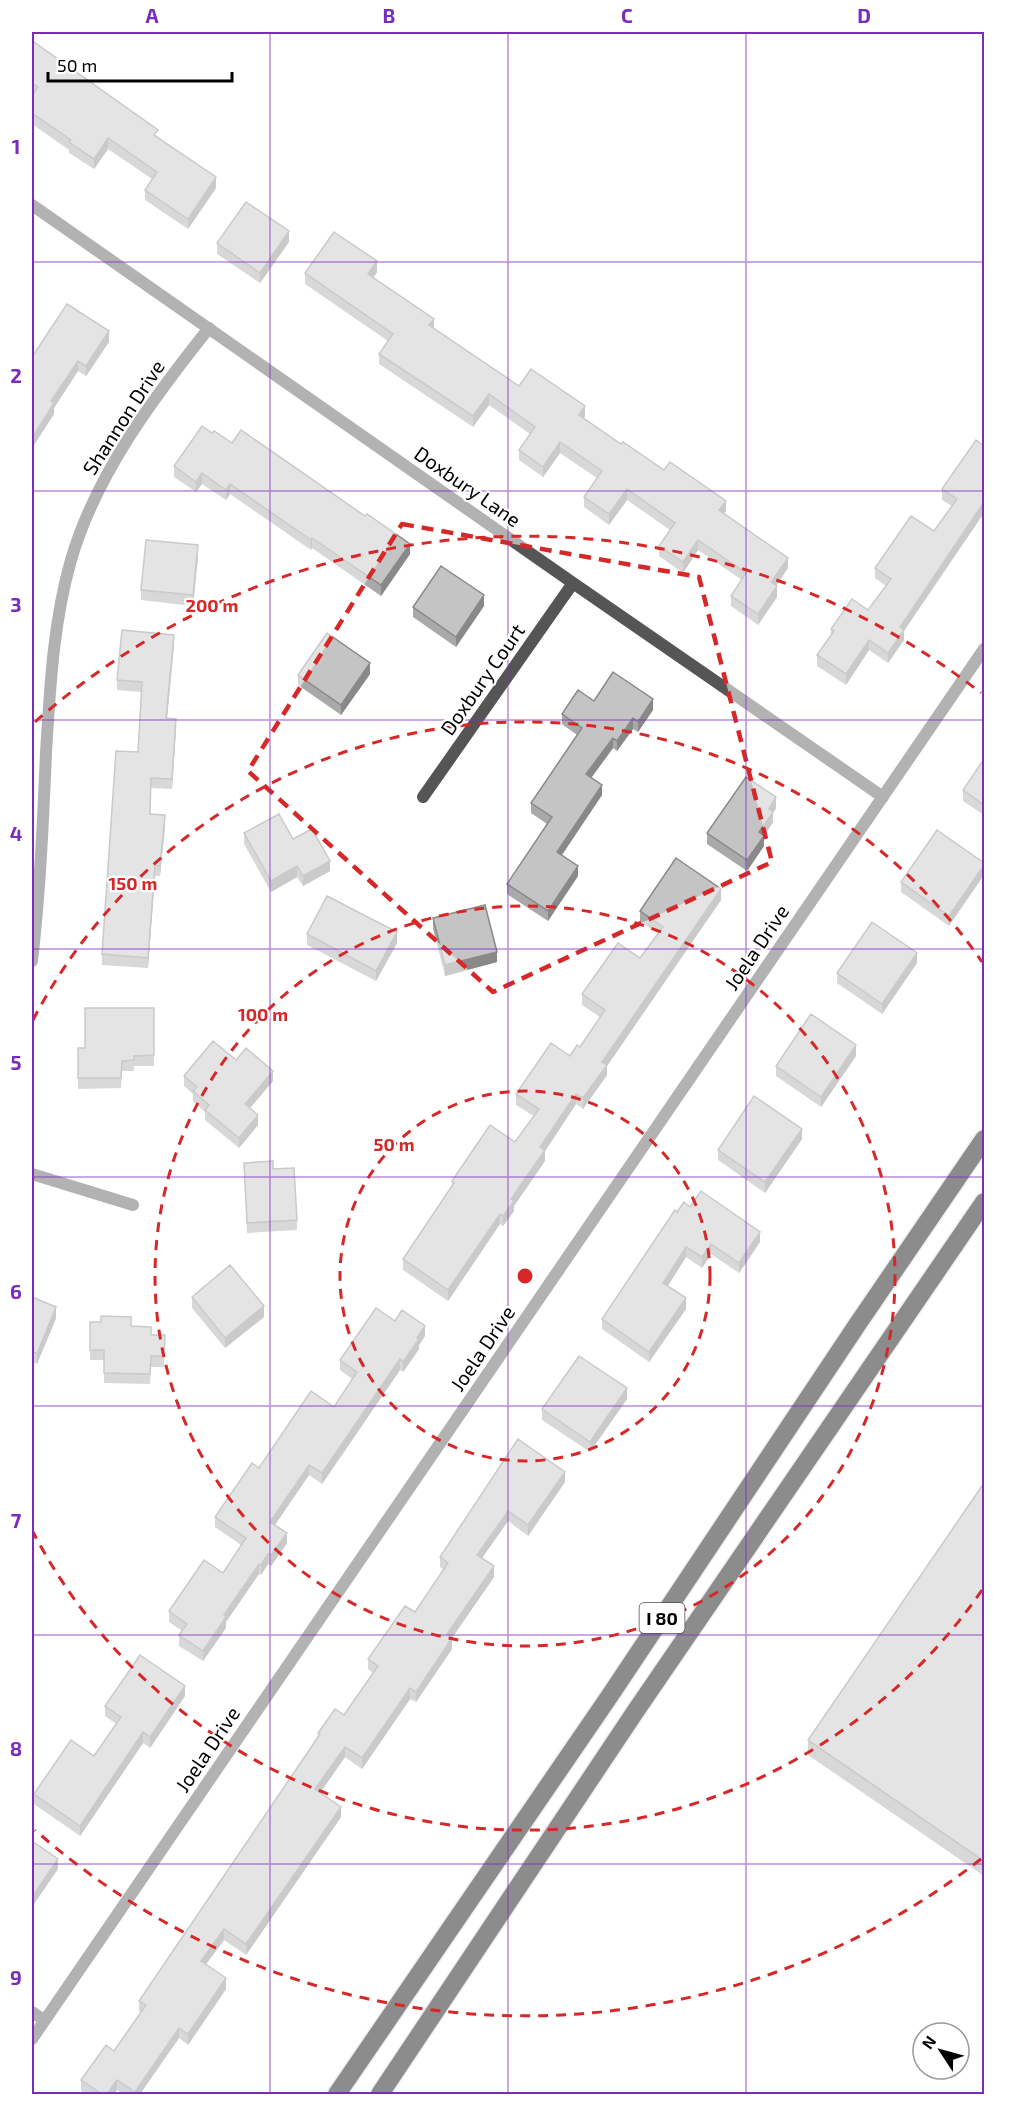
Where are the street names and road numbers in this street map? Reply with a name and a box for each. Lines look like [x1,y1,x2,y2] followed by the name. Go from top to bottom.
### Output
[77,355,169,479] street label: Shannon Drive
[410,441,526,531] street label: Doxbury Lane
[435,618,529,739] street label: Doxbury Court
[719,900,793,994] street label: Joela Drive
[445,1301,519,1395] street label: Joela Drive
[640,1603,684,1633] road number: I 80
[170,1702,244,1796] street label: Joela Drive

